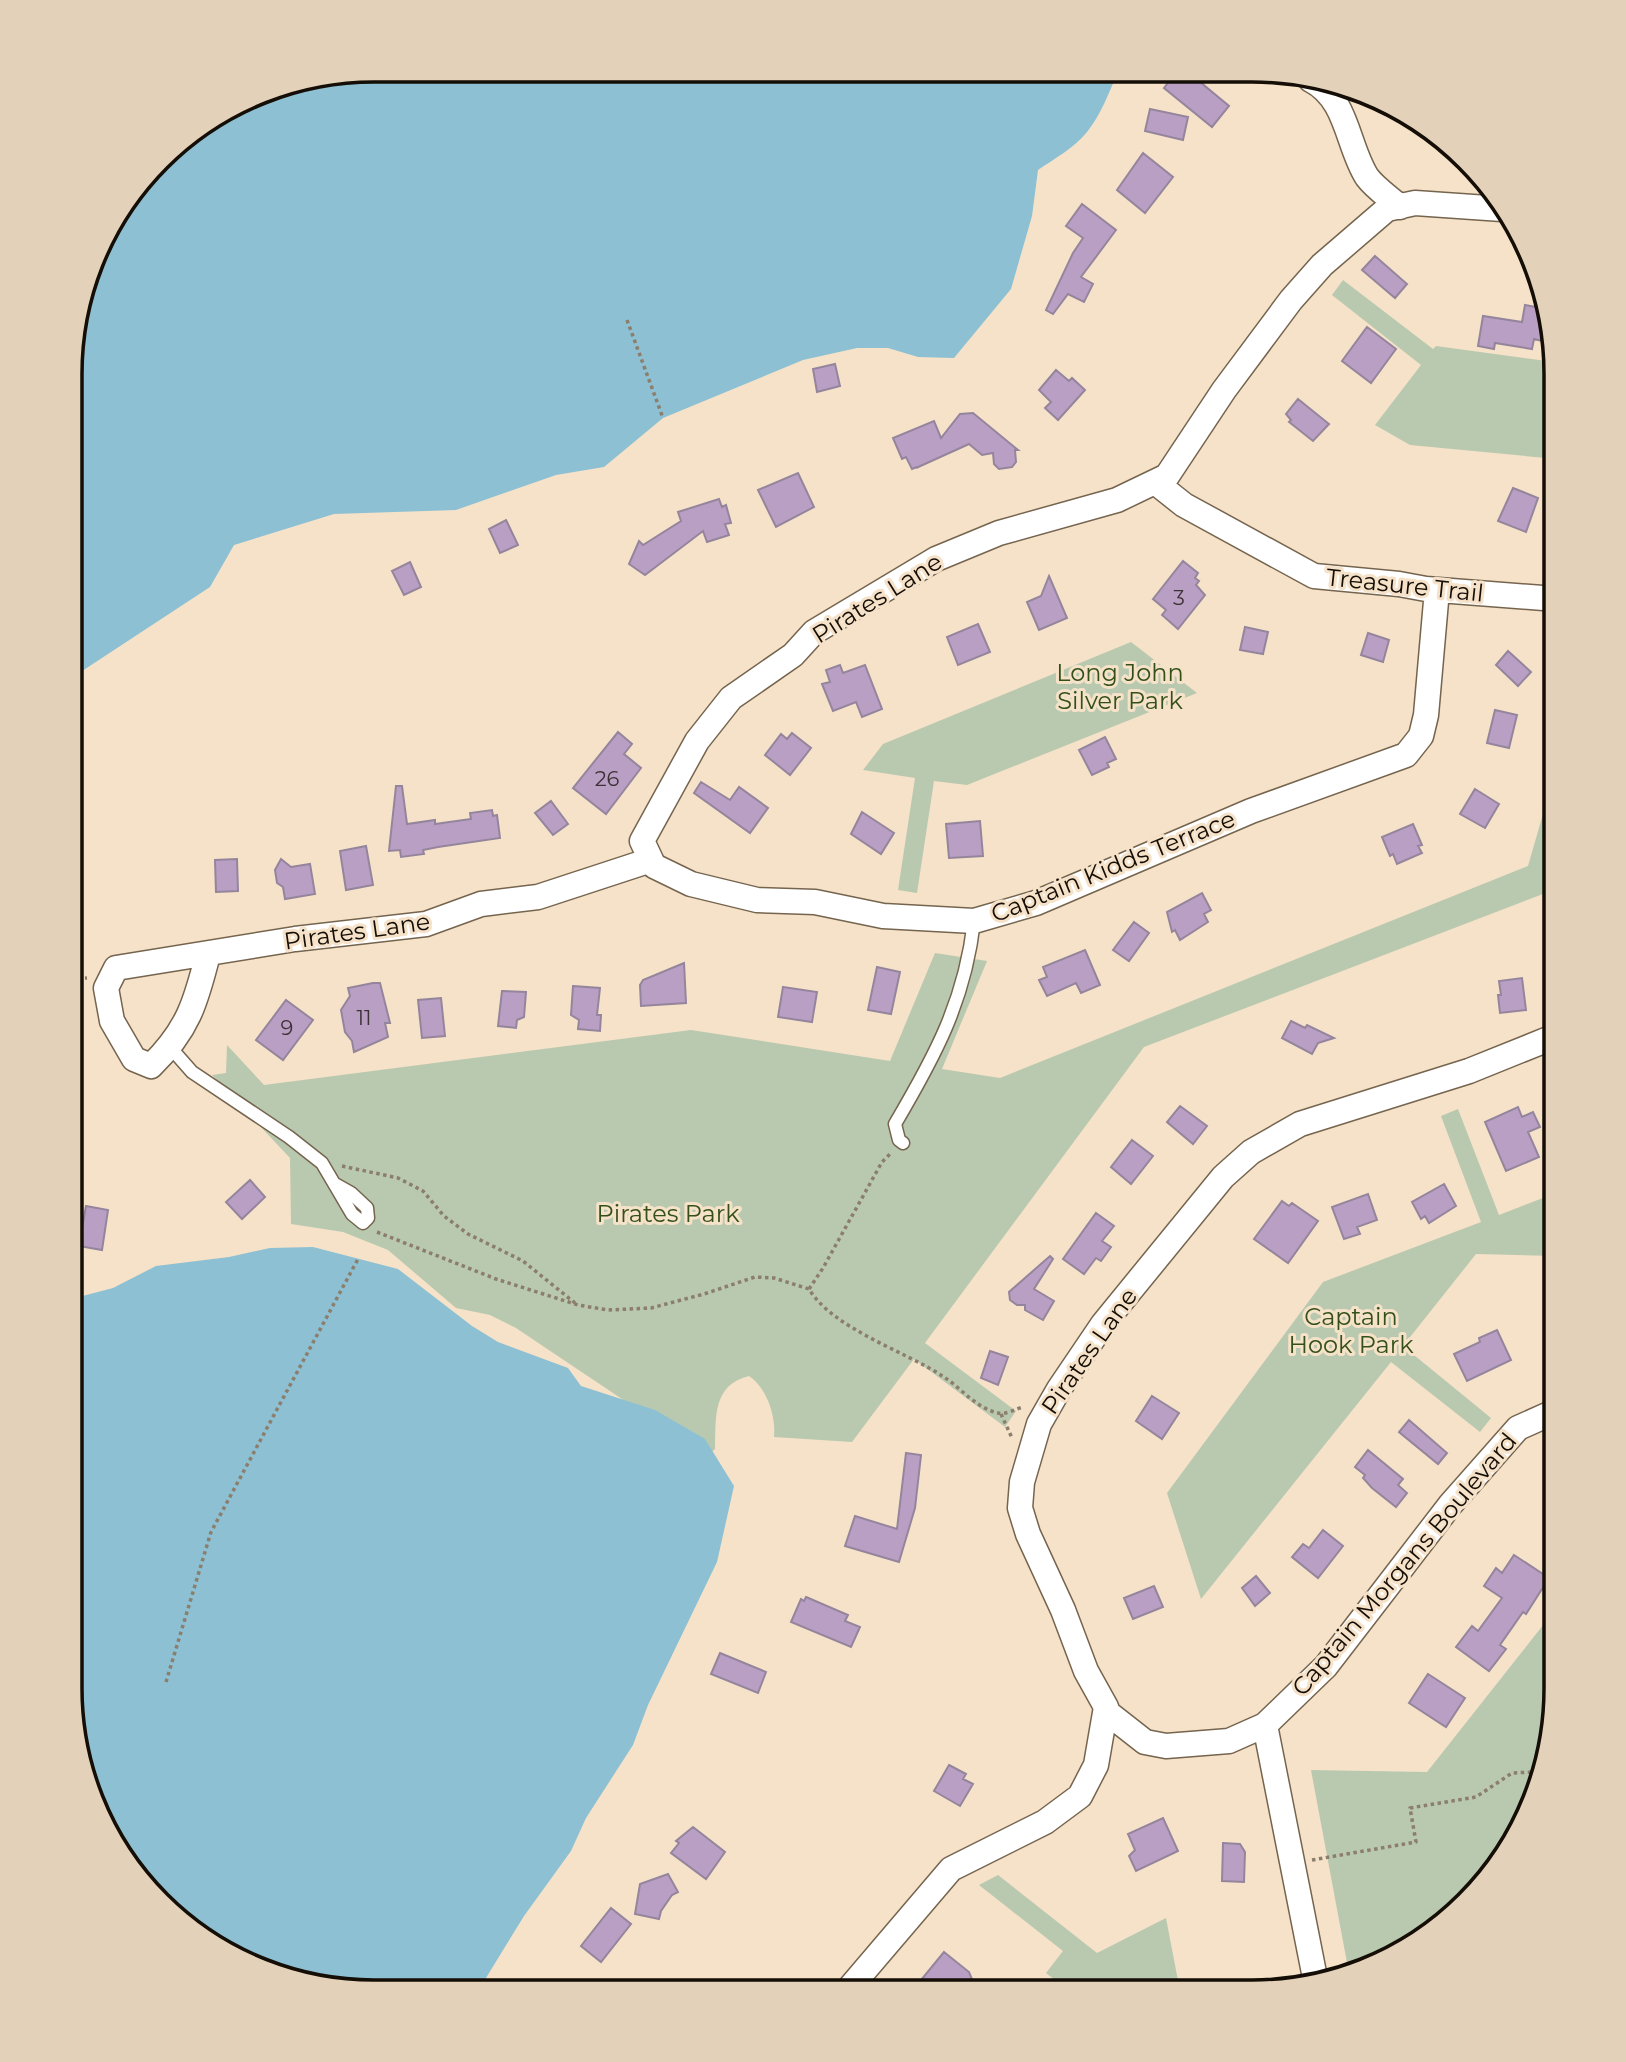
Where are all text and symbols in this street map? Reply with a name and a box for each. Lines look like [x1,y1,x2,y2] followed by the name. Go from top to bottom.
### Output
[807,547,947,649] street label: Pirates Lane
[1325,562,1485,608] street label: Treasure Trail
[1173,585,1185,610] house number: 3
[1056,658,1184,715] park label: Long John Silver Park
[595,766,620,791] house number: 26
[987,804,1239,928] street label: Captain Kidds Terrace
[282,906,432,956] street label: Pirates Lane
[356,1005,372,1030] house number: 11
[281,1015,293,1040] house number: 9
[596,1199,740,1228] park label: Pirates Park
[1035,1282,1143,1420] street label: Pirates Lane
[1288,1302,1414,1359] park label: Captain Hook Park
[1286,1427,1522,1701] street label: Captain Morgans Boulevard

